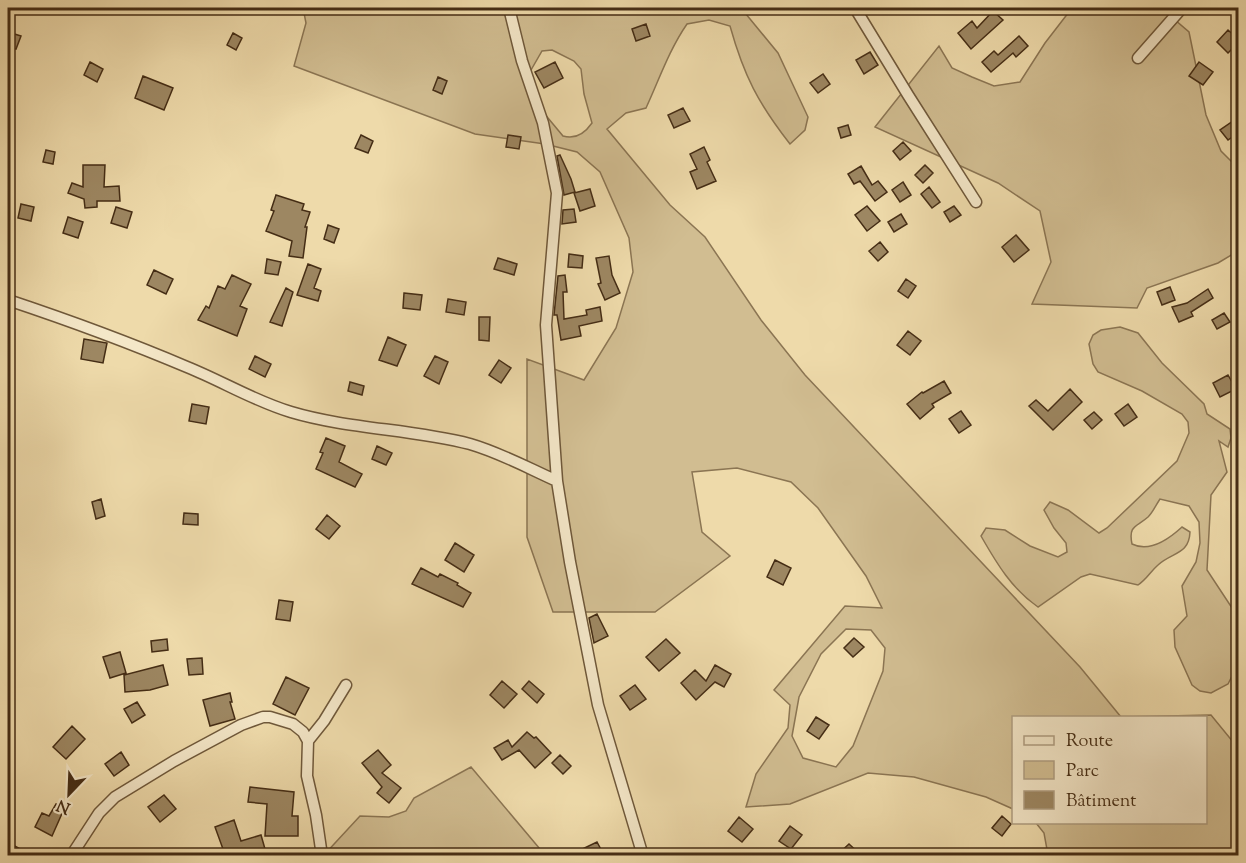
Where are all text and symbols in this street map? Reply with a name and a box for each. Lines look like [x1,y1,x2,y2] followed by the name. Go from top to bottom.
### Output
[1012,716,1207,824] legend
[1066,729,1113,755] text: Route
[1066,759,1099,785] text: Parc
[39,764,99,824] north arrow
[1066,789,1136,815] text: Bâtiment
[54,792,74,819] text: N

